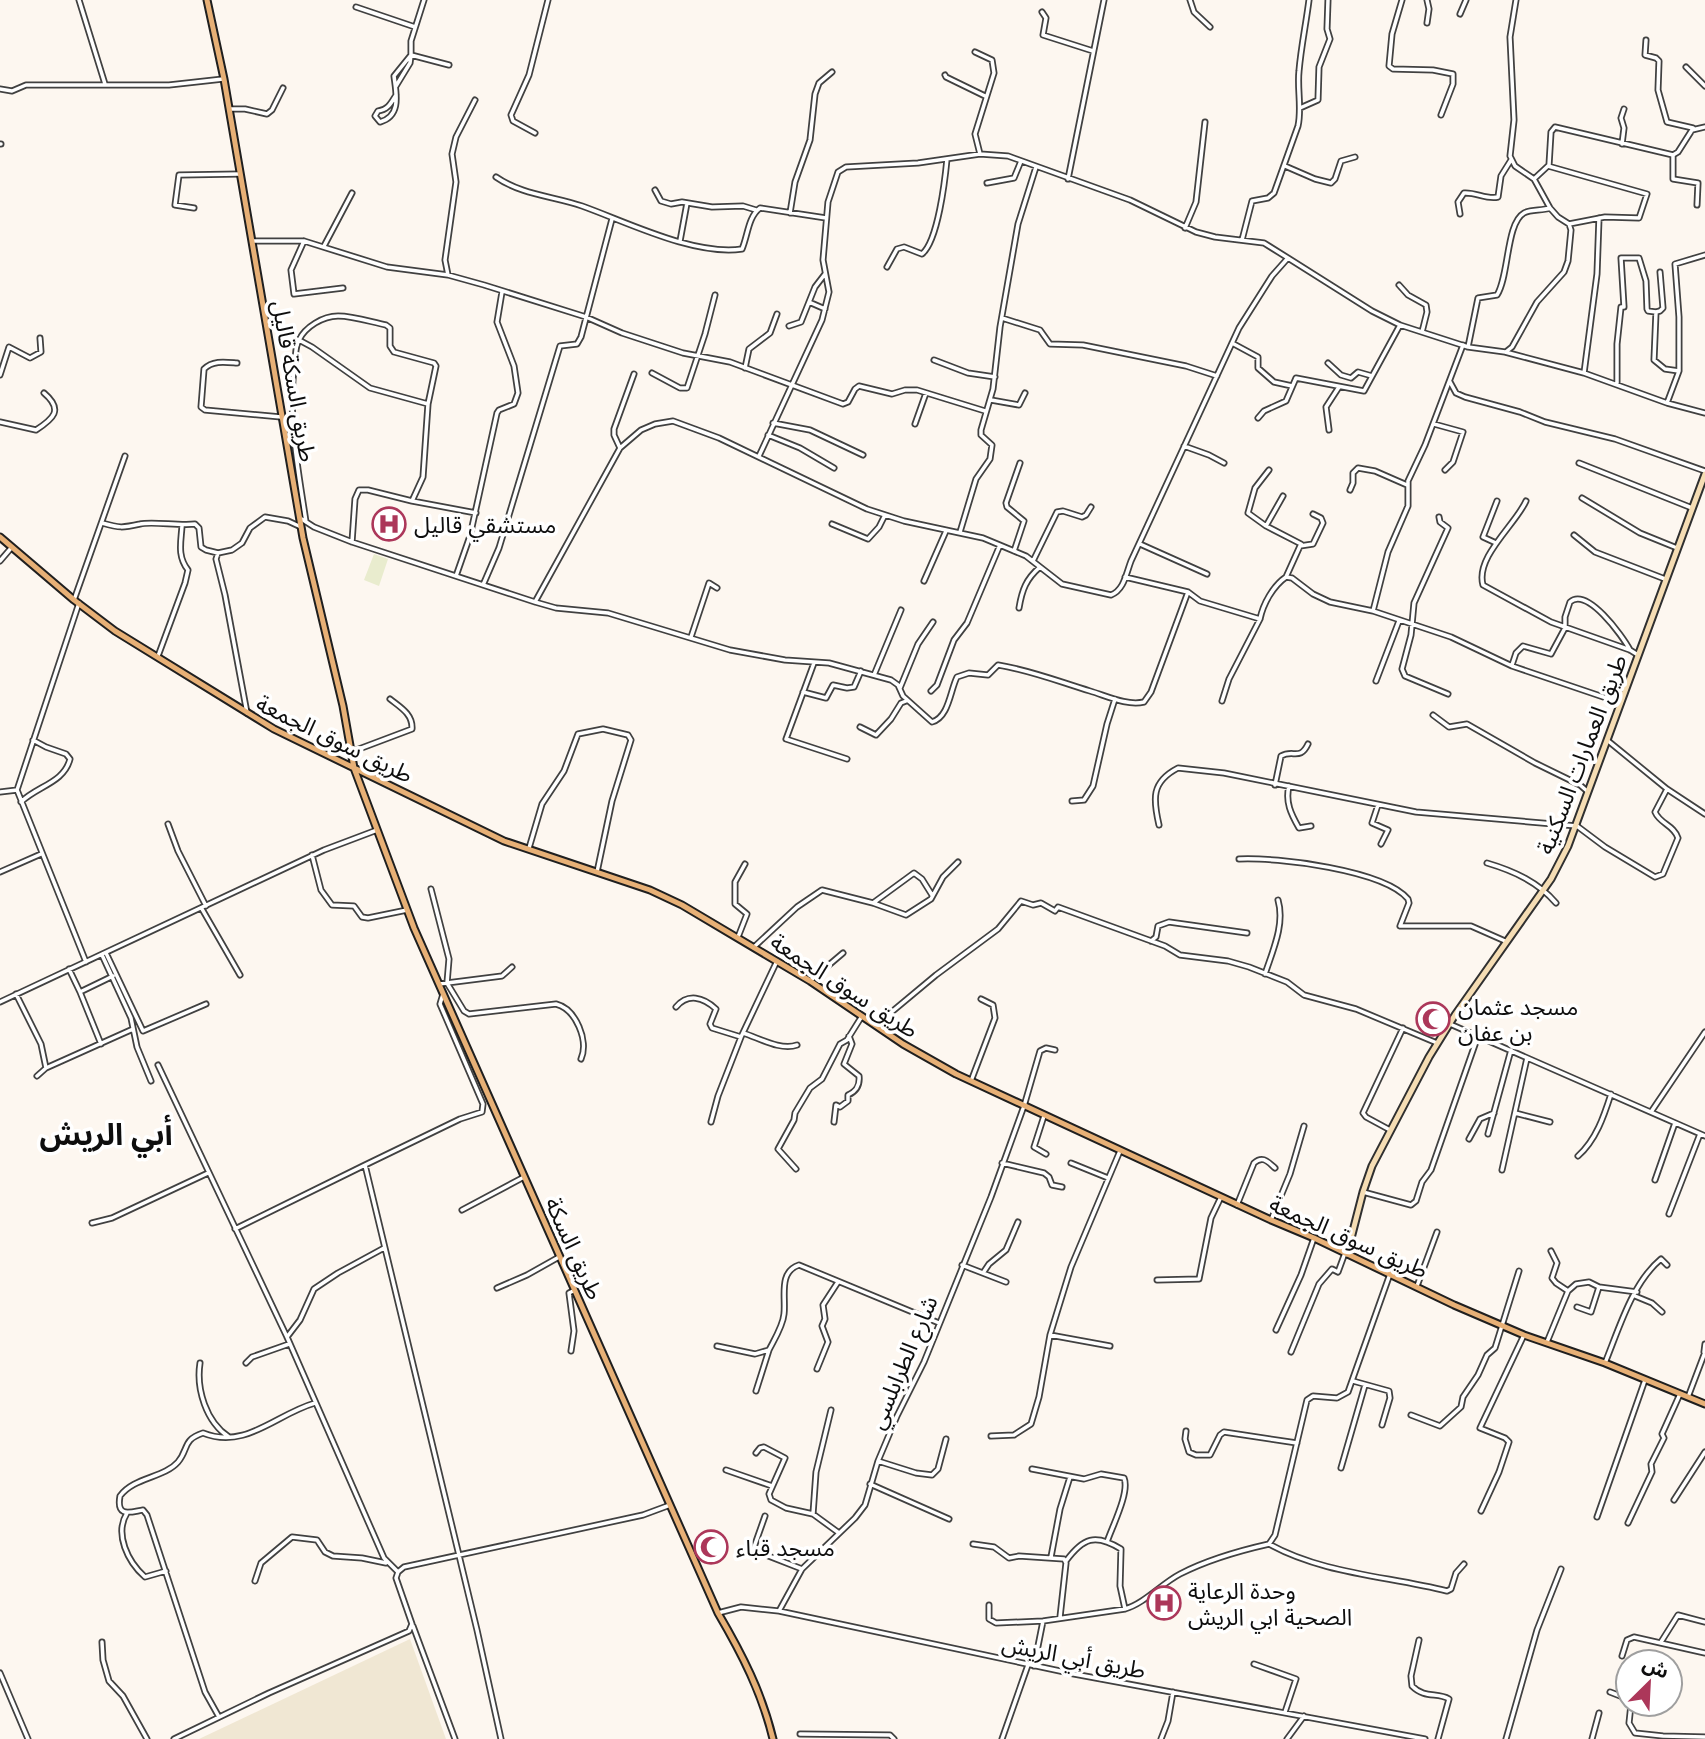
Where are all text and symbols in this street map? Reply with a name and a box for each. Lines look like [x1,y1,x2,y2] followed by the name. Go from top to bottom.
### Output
[265,298,325,464] street label: طريق السكة قاليل
[370,505,408,543] hospital icon: مستشقي قاليل
[414,508,556,542] place label: مستشقي قاليل
[1528,650,1634,858] street label: طريق العمارات السكنية
[251,686,419,790] street label: طريق سوق الجمعة
[765,925,925,1045] street label: طريق سوق الجمعة
[1458,990,1578,1048] place label: مسجد عثمان بن عفان
[1414,1000,1452,1038] mosque icon: مسجد عثمان بن عفان
[39,1113,173,1158] district label: أبي الريش
[1265,1187,1433,1285] street label: طريق سوق الجمعة
[538,1192,612,1304] street label: طريق السكة
[859,1290,947,1435] street label: شارع الطرابلسي
[692,1528,730,1566] mosque icon: مسجد قباء
[736,1531,835,1563] place label: مسجد قباء
[1188,1574,1352,1634] place label: وحدة الرعاية الصحية ابي الريش
[1145,1584,1183,1622] hospital icon: وحدة الرعاية الصحية ابي الريش
[999,1626,1149,1688] street label: طريق أبي الريش
[1614,1648,1684,1718] north arrow
[1639,1650,1673,1685] text: ش

